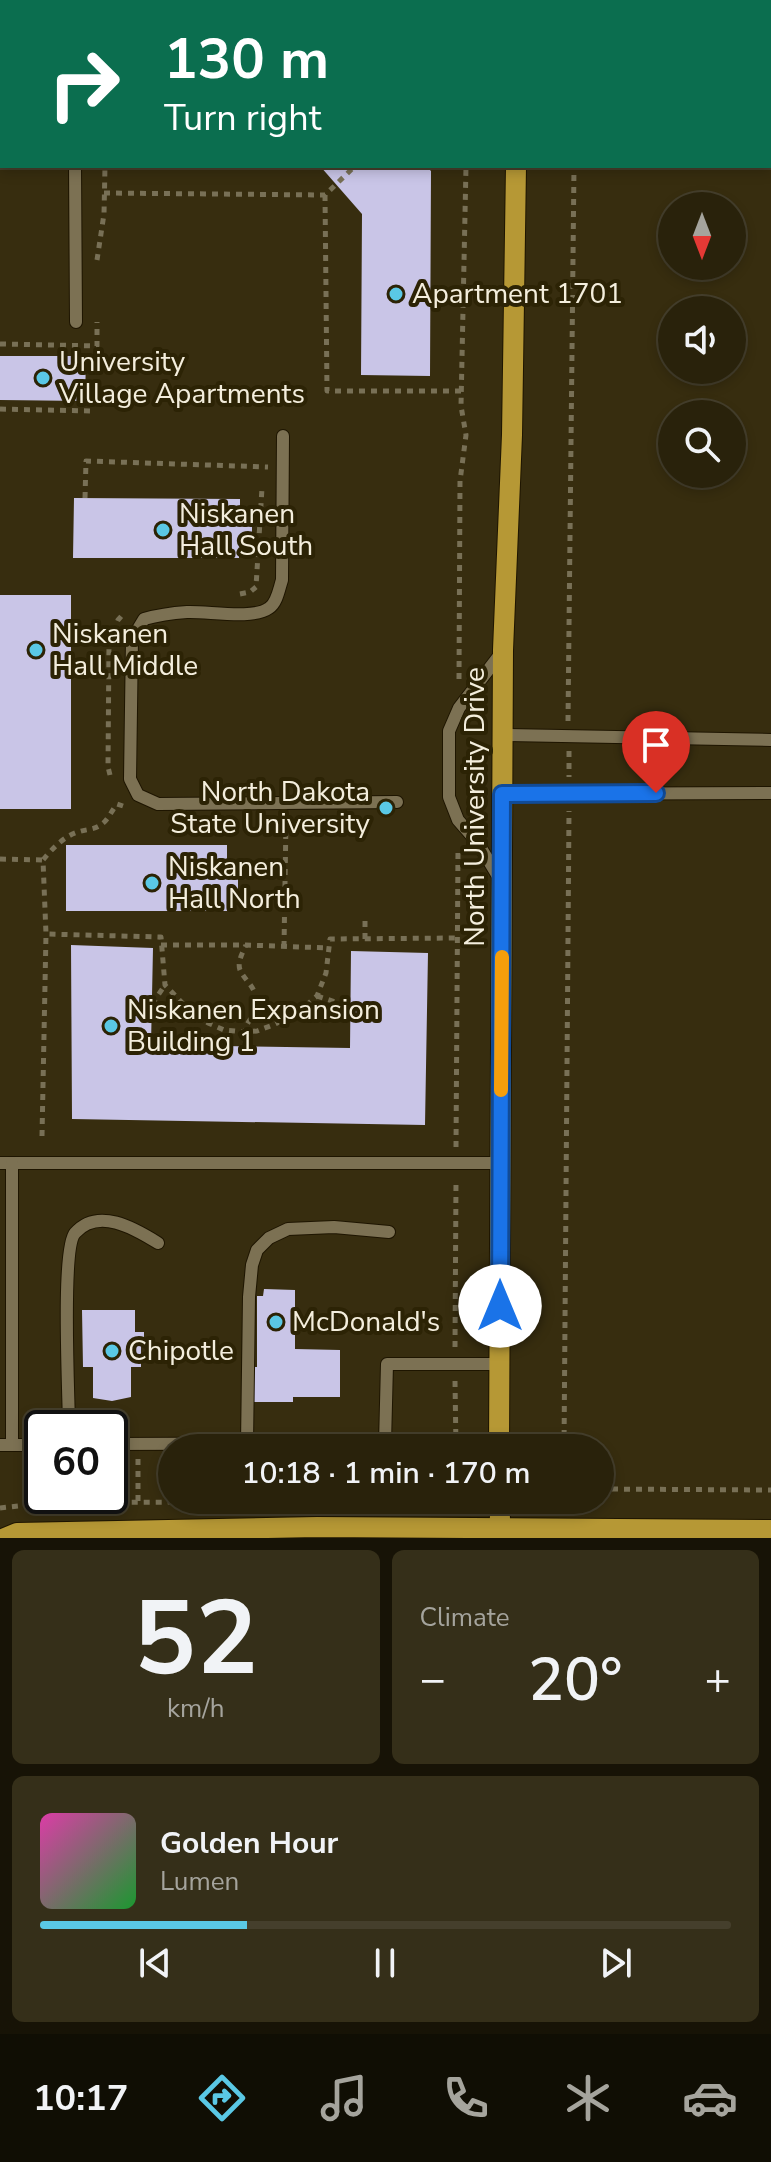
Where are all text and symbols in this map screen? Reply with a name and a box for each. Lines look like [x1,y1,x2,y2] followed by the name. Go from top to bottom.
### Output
[164,21,329,98] text: 130 m
[32,32,136,136] icon: right
[164,94,321,143] text: Turn right
[658,192,746,280] north arrow
[658,192,746,488] map controls
[412,275,623,313] place label: Apartment 1701
[387,285,405,303] marker: Apartment 1701
[658,296,746,384] button: sound
[58,343,305,413] place label: University Village Apartments
[34,369,52,387] marker: University Village Apartments
[658,400,746,488] button: search
[179,495,313,565] place label: Niskanen Hall South
[154,521,172,539] marker: Niskanen Hall South
[52,615,198,685] place label: Niskanen Hall Middle
[27,641,45,659] marker: Niskanen Hall Middle
[456,667,494,947] street label: North University Drive
[622,711,690,793] pin
[634,723,678,767] icon: arrive
[170,773,371,843] place label: North Dakota State University
[377,799,395,817] marker: North Dakota State University
[168,848,301,918] place label: Niskanen Hall North
[143,874,161,892] marker: Niskanen Hall North
[127,991,380,1061] place label: Niskanen Expansion Building 1
[102,1017,120,1035] marker: Niskanen Expansion Building 1
[458,1264,542,1348] position arrow
[292,1303,440,1341] place label: McDonald's
[267,1313,285,1331] marker: McDonald's
[128,1332,234,1370] place label: Chipotle
[103,1342,121,1360] marker: Chipotle
[24,1410,128,1514] speed limit sign: 60
[241,1453,531,1494] text: 10:18 · 1 min · 170 m
[133,1568,258,1710] text: 52
[420,1600,510,1635] text: Climate
[528,1639,623,1721] text: 20°
[420,1650,446,1710] text: −
[705,1650,731,1710] text: +
[167,1691,224,1726] text: km/h
[160,1823,338,1864] text: Golden Hour
[160,1864,239,1899] text: Lumen
[133,1941,177,1985] icon: previous
[363,1941,407,1985] icon: pause
[594,1941,638,1985] icon: next
[194,2070,250,2126] icon: directions
[316,2070,372,2126] icon: music
[438,2070,494,2126] icon: phone
[560,2070,616,2126] icon: climate
[682,2070,738,2126] icon: car
[33,2074,128,2123] text: 10:17

